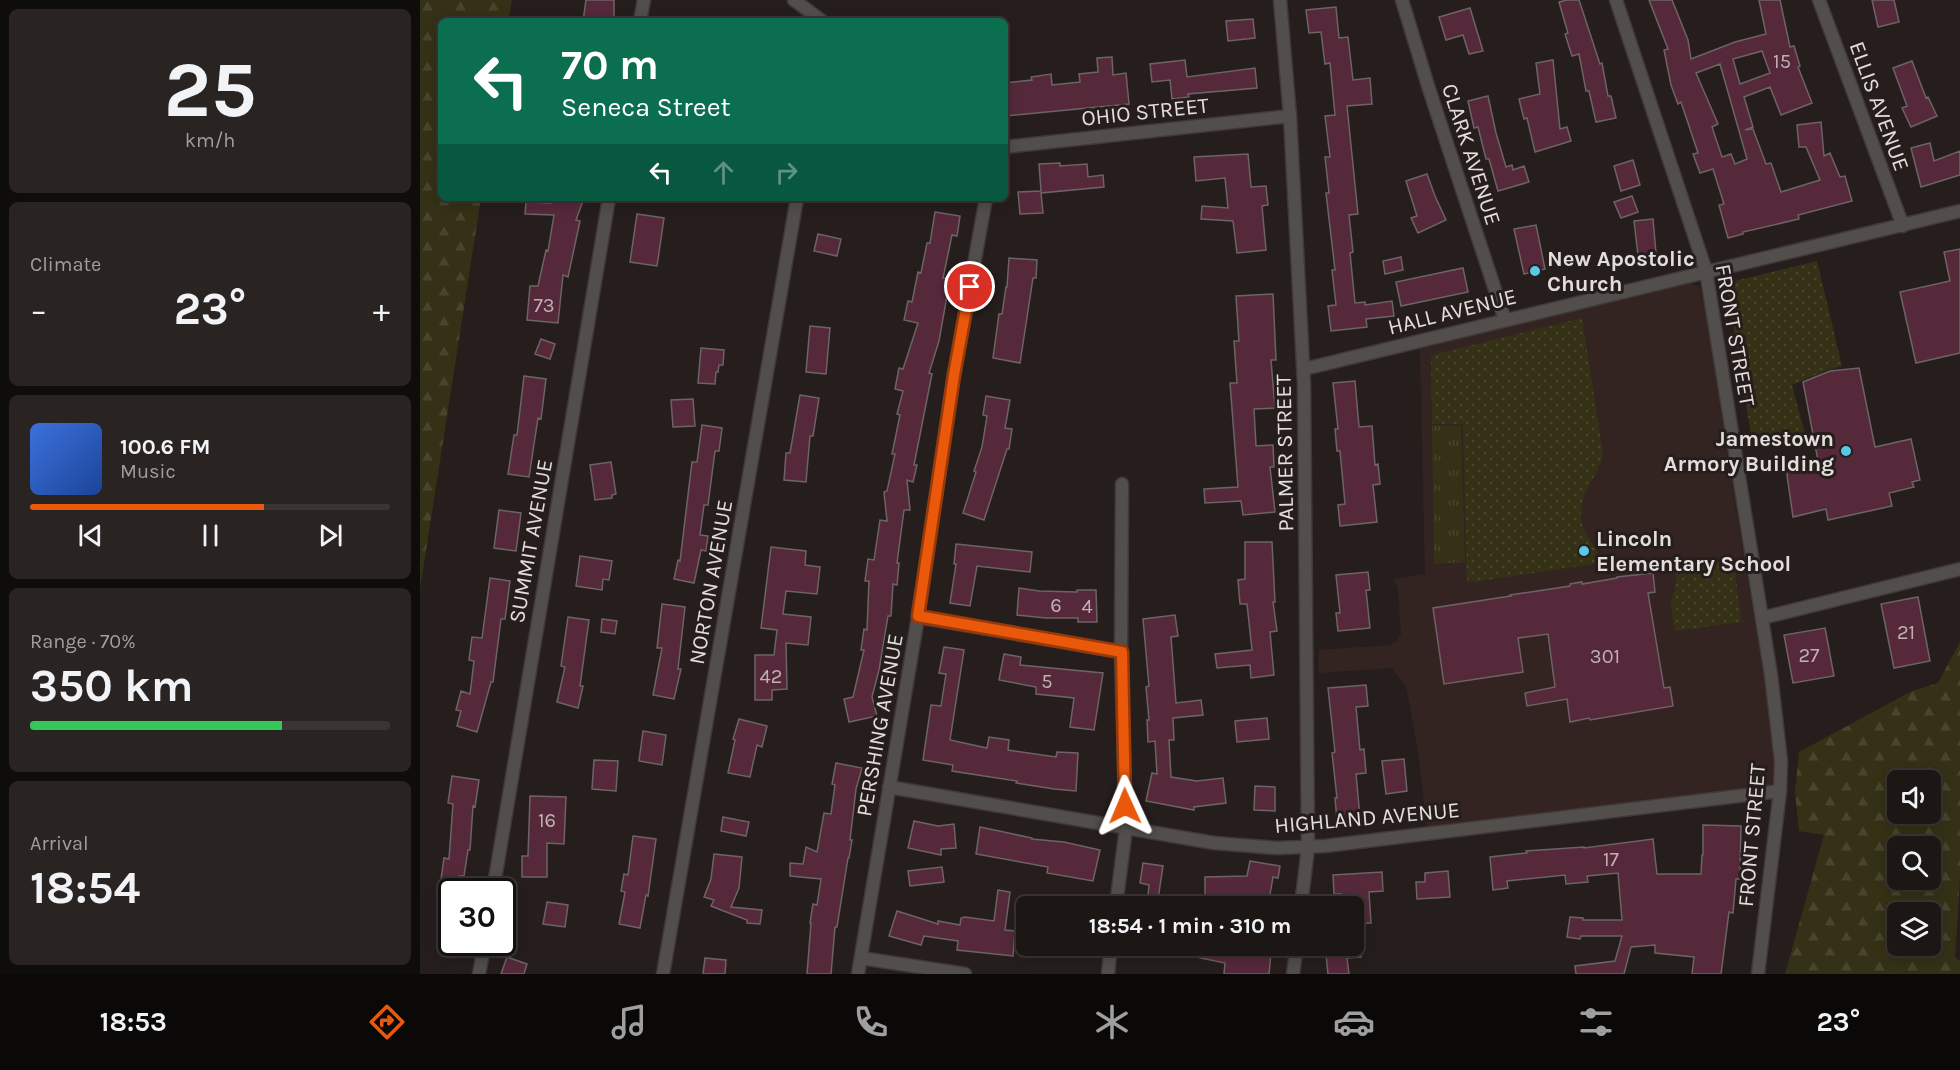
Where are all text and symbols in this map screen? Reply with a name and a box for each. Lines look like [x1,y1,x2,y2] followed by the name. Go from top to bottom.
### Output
[1844,38,1915,175] street label: ELLIS AVENUE
[561,40,659,90] text: 70 m
[462,42,540,120] icon: left
[164,44,256,136] text: 25
[1773,50,1791,73] house number: 15
[1436,80,1506,228] street label: CLARK AVENUE
[561,91,731,123] text: Seneca Street
[1080,92,1210,132] street label: OHIO STREET
[185,129,235,152] text: km/h
[644,156,677,189] icon: left
[707,156,740,189] icon: ahead
[770,156,803,189] icon: right
[1547,246,1695,297] place label: New Apostolic Church
[30,253,101,276] text: Climate
[944,261,995,312] pin
[1710,262,1760,408] street label: FRONT STREET
[1528,264,1542,278] marker: New Apostolic Church
[953,270,986,303] icon: arrive
[174,283,246,335] text: 23°
[1385,283,1519,341] street label: HALL AVENUE
[30,291,47,329] text: −
[373,291,390,329] text: +
[533,294,555,317] house number: 73
[1271,374,1299,532] street label: PALMER STREET
[1664,426,1834,477] place label: Jamestown Armory Building
[120,434,211,460] text: 100.6 FM
[1839,444,1853,458] marker: Jamestown Armory Building
[504,457,558,625] street label: SUMMIT AVENUE
[120,460,176,483] text: Music
[684,498,738,667] street label: NORTON AVENUE
[74,519,107,552] icon: previous
[194,519,227,552] icon: pause
[314,519,347,552] icon: next
[1596,526,1791,577] place label: Lincoln Elementary School
[1577,544,1591,558] marker: Lincoln Elementary School
[1050,594,1062,617] house number: 6
[1081,595,1093,618] house number: 4
[1897,621,1915,644] house number: 21
[30,630,136,653] text: Range · 70%
[851,632,909,819] street label: PERSHING AVENUE
[1799,644,1820,667] house number: 27
[1590,645,1620,668] house number: 301
[30,660,193,712] text: 350 km
[760,665,782,688] house number: 42
[1041,670,1053,693] house number: 5
[1733,762,1771,908] street label: FRONT STREET
[1887,770,1941,956] map controls
[1887,770,1941,824] button: sound
[1093,774,1157,838] position arrow
[1273,797,1461,839] street label: HIGHLAND AVENUE
[538,809,556,832] house number: 16
[30,832,89,855] text: Arrival
[1887,836,1941,890] button: search
[1603,848,1620,871] house number: 17
[30,862,140,914] text: 18:54
[438,878,516,956] speed limit sign: 30
[1887,902,1941,956] button: layers
[1089,913,1291,939] text: 18:54 · 1 min · 310 m
[366,1001,408,1043] icon: directions
[608,1001,650,1043] icon: music
[850,1001,892,1043] icon: phone
[1091,1001,1133,1043] icon: climate
[1333,1001,1375,1043] icon: car
[1575,1001,1617,1043] icon: filters
[100,1006,167,1038] text: 18:53
[1817,1006,1860,1038] text: 23°

